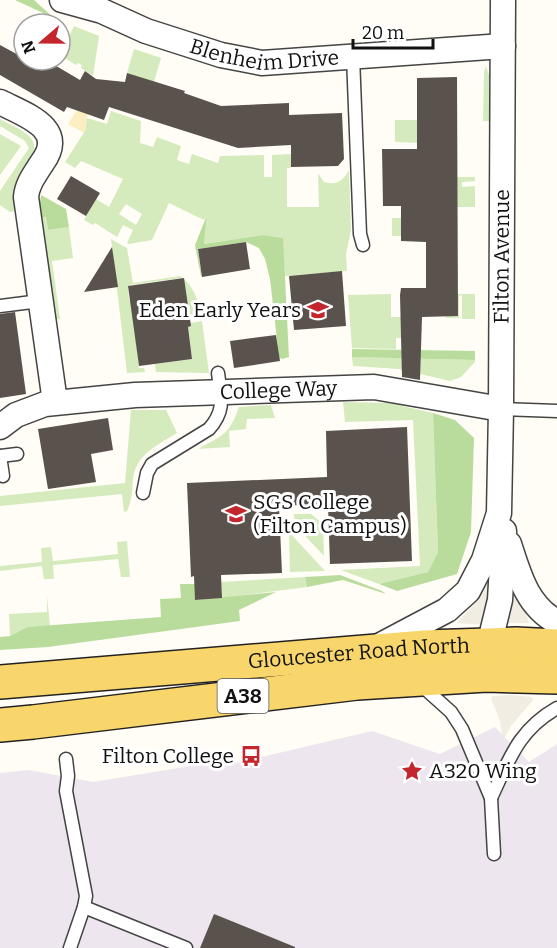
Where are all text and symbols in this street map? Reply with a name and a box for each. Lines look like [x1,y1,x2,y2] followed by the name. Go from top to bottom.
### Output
[12,12,72,72] north arrow
[353,12,432,50] scale bar
[362,22,404,44] text: 20 m
[186,33,340,76] street label: Blenheim Drive
[17,38,39,56] text: N
[488,189,515,324] street label: Filton Avenue
[139,297,301,323] place label: Eden Early Years
[306,298,330,322] school or university icon: Eden Early Years
[219,375,339,405] street label: College Way
[253,489,407,539] place label: SGS College (Filton Campus)
[224,502,248,526] school or university icon: SGS College (Filton Campus)
[247,633,470,675] street label: Gloucester Road North
[218,679,268,713] road number: A38
[102,743,234,769] place label: Filton College
[239,744,263,768] bus stop icon: Filton College
[429,758,537,784] place label: A320 Wing
[400,759,424,783] place icon: A320 Wing

